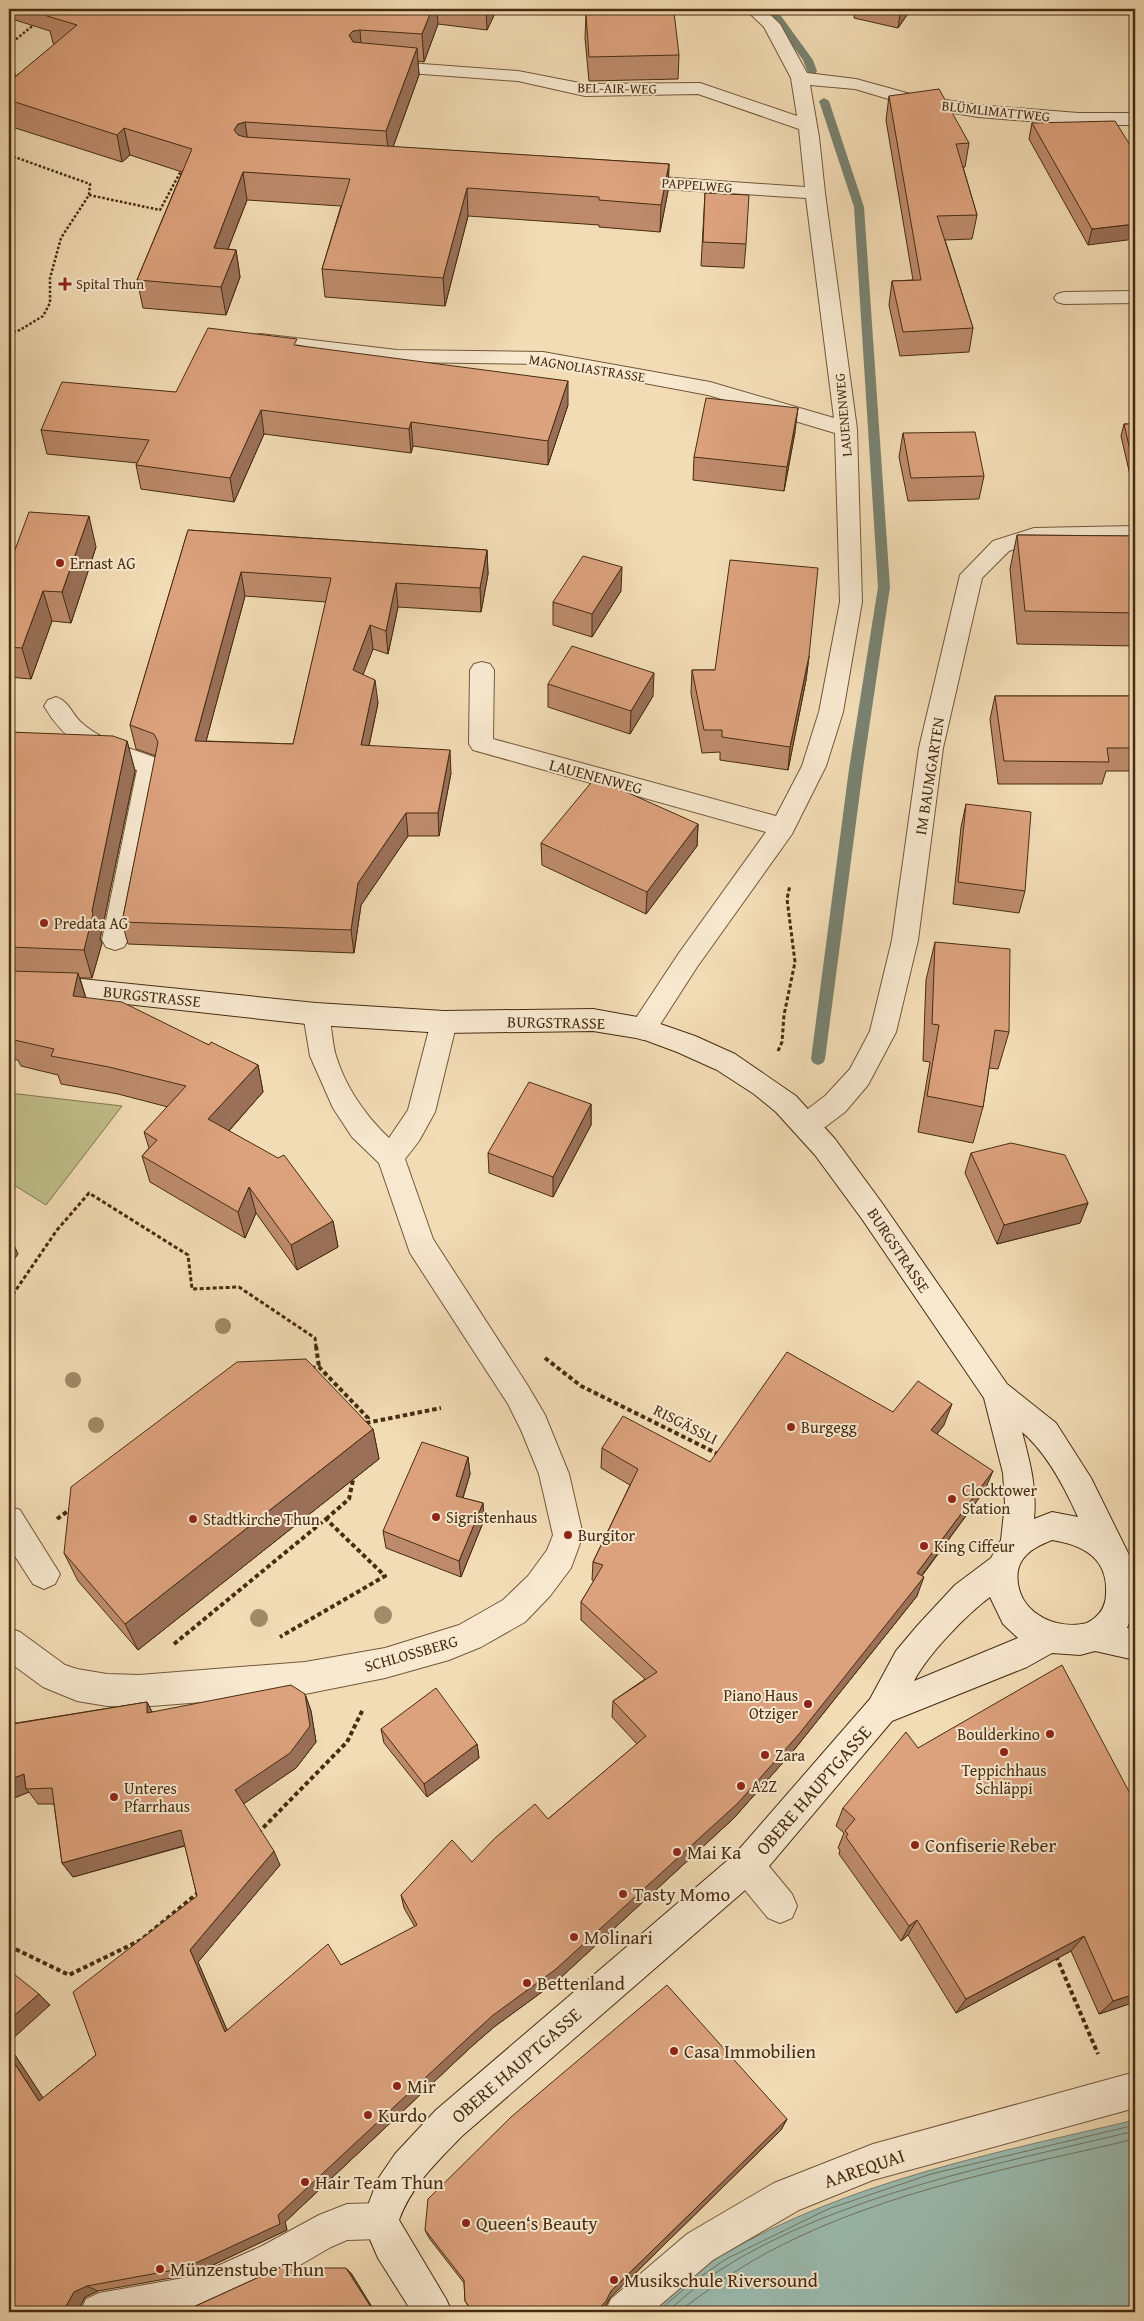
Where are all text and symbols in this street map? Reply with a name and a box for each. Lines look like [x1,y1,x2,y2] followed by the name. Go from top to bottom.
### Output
[577,77,657,99] street label: BEL-AIR-WEG
[941,95,1051,127] street label: BLÜMLIMATTWEG
[661,173,733,197] street label: PAPPELWEG
[76,274,144,294] place label: Spital Thun
[58,277,72,291] marker: Spital Thun
[528,349,646,387] street label: MAGNOLIASTRASSE
[829,372,857,458] street label: LAUENENWEG
[70,551,136,575] place label: Ernast AG
[54,557,66,569] marker: Ernast AG
[908,715,950,837] street label: IM BAUMGARTEN
[547,752,646,800] street label: LAUENENWEG
[54,911,129,935] place label: Predata AG
[38,917,50,929] marker: Predata AG
[102,979,202,1013] street label: BURGSTRASSE
[507,1009,605,1035] street label: BURGSTRASSE
[862,1203,936,1297] street label: BURGSTRASSE
[650,1398,722,1450] street label: RISGÄSSLI
[801,1415,857,1439] place label: Burgegg
[785,1421,797,1433] marker: Burgegg
[962,1478,1037,1520] place label: Clocktower Station
[946,1493,958,1505] marker: Clocktower Station
[446,1505,537,1529] place label: Sigristenhaus
[203,1507,320,1531] place label: Stadtkirche Thun
[430,1511,442,1523] marker: Sigristenhaus
[187,1513,199,1525] marker: Stadtkirche Thun
[578,1523,636,1547] place label: Burgitor
[562,1529,574,1541] marker: Burgitor
[934,1534,1015,1558] place label: King Ciffeur
[918,1540,930,1552] marker: King Ciffeur
[362,1628,461,1678] street label: SCHLOSSBERG
[723,1683,798,1725] place label: Piano Haus Otziger
[802,1698,814,1710] marker: Piano Haus Otziger
[749,1719,878,1861] street label: OBERE HAUPTGASSE
[957,1722,1040,1746] place label: Boulderkino
[1044,1728,1056,1740] marker: Boulderkino
[775,1743,805,1767] place label: Zara
[998,1746,1010,1758] marker: Teppichhaus Schläppi
[759,1749,771,1761] marker: Zara
[962,1758,1047,1800] place label: Teppichhaus Schläppi
[751,1774,777,1798] place label: A2Z
[124,1776,190,1818] place label: Unteres Pfarrhaus
[735,1780,747,1792] marker: A2Z
[108,1791,120,1803] marker: Unteres Pfarrhaus
[925,1831,1056,1859] place label: Confiserie Reber
[687,1838,741,1866] place label: Mai Ka
[909,1839,921,1851] marker: Confiserie Reber
[671,1846,683,1858] marker: Mai Ka
[633,1880,730,1908] place label: Tasty Momo
[617,1888,629,1900] marker: Tasty Momo
[584,1923,653,1951] place label: Molinari
[568,1931,580,1943] marker: Molinari
[537,1969,626,1997] place label: Bettenland
[521,1977,533,1989] marker: Bettenland
[445,2000,587,2129] street label: OBERE HAUPTGASSE
[684,2037,816,2065] place label: Casa Immobilien
[668,2045,680,2057] marker: Casa Immobilien
[407,2072,436,2100] place label: Mir
[391,2080,403,2092] marker: Mir
[378,2101,427,2129] place label: Kurdo
[362,2109,374,2121] marker: Kurdo
[820,2141,908,2195] street label: AAREQUAI
[315,2168,444,2196] place label: Hair Team Thun
[299,2176,311,2188] marker: Hair Team Thun
[476,2209,598,2237] place label: Queen‘s Beauty
[460,2217,472,2229] marker: Queen‘s Beauty
[170,2255,324,2283] place label: Münzenstube Thun
[154,2263,166,2275] marker: Münzenstube Thun
[624,2266,819,2294] place label: Musikschule Riversound
[608,2274,620,2286] marker: Musikschule Riversound

